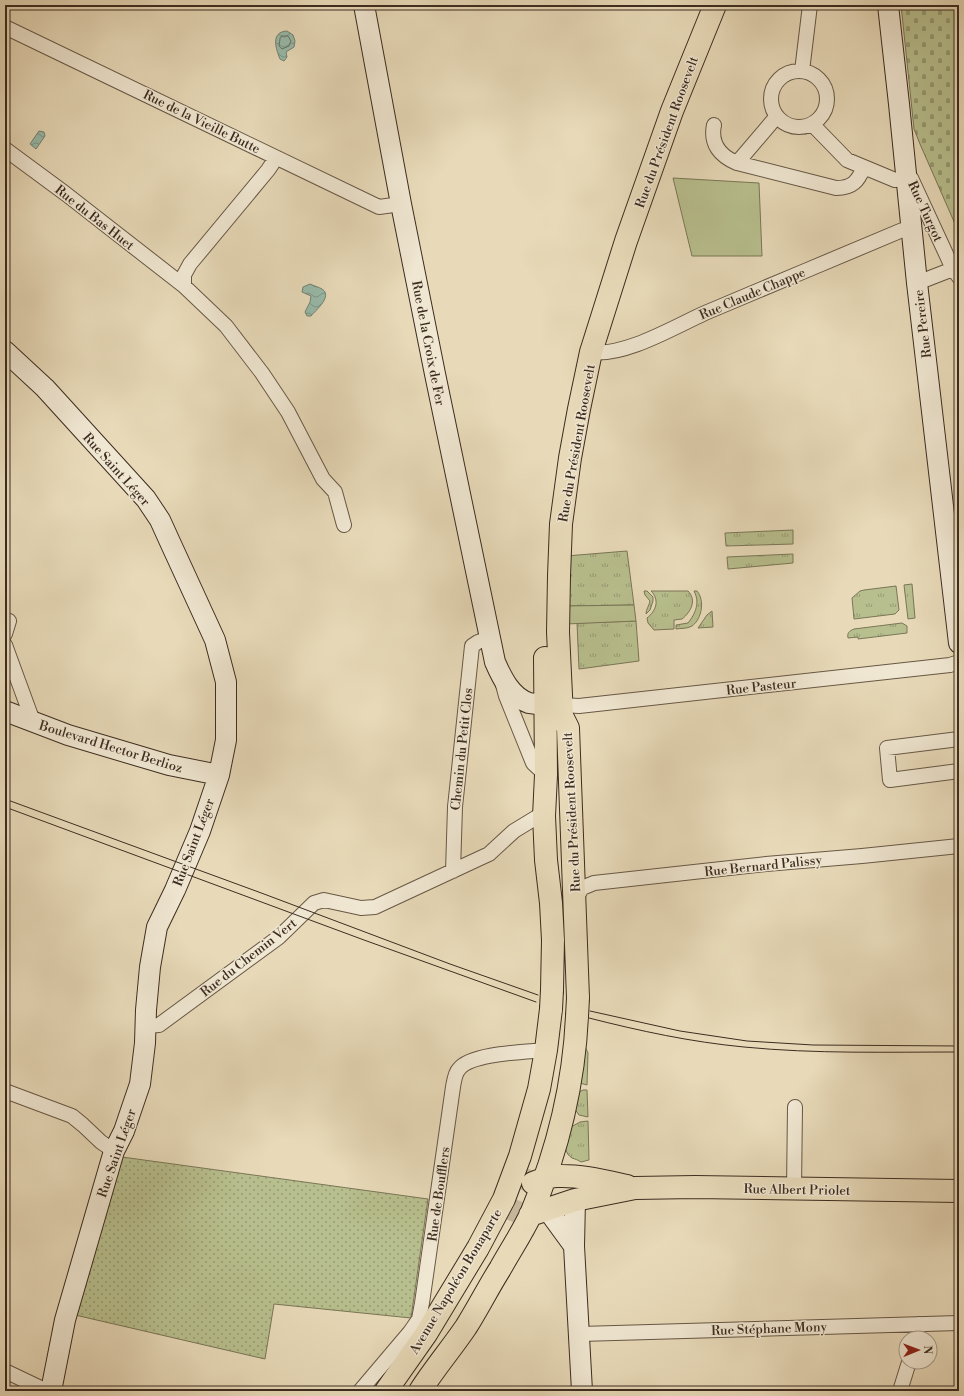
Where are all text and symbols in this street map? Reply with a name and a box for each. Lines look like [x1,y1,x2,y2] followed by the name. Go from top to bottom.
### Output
[632,54,702,210] street label: Rue du Président Roosevelt
[140,87,263,157] street label: Rue de la Vieille Butte
[904,179,946,245] street label: Rue Turgot
[52,182,138,254] street label: Rue du Bas Huet
[697,264,808,324] street label: Rue Claude Chappe
[408,279,448,407] street label: Rue de la Croix de Fer
[911,288,935,359] street label: Rue Pereire
[555,363,599,523] street label: Rue du Président Roosevelt
[79,430,154,510] street label: Rue Saint Léger
[725,675,797,699] street label: Rue Pasteur
[448,687,476,811] street label: Chemin du Petit Clos
[36,717,184,776] street label: Boulevard Hector Berlioz
[560,731,584,892] street label: Rue du Président Roosevelt
[170,796,218,889] street label: Rue Saint Léger
[704,852,823,880] street label: Rue Bernard Palissy
[197,915,300,1000] street label: Rue du Chemin Vert
[94,1106,140,1200] street label: Rue Saint Léger
[424,1145,454,1243] street label: Rue de Boufflers
[743,1181,851,1199] street label: Rue Albert Priolet
[406,1206,506,1358] street label: Avenue Napoléon Bonaparte
[711,1319,828,1339] street label: Rue Stéphane Mony
[898,1330,938,1370] north arrow
[920,1345,934,1355] text: N

